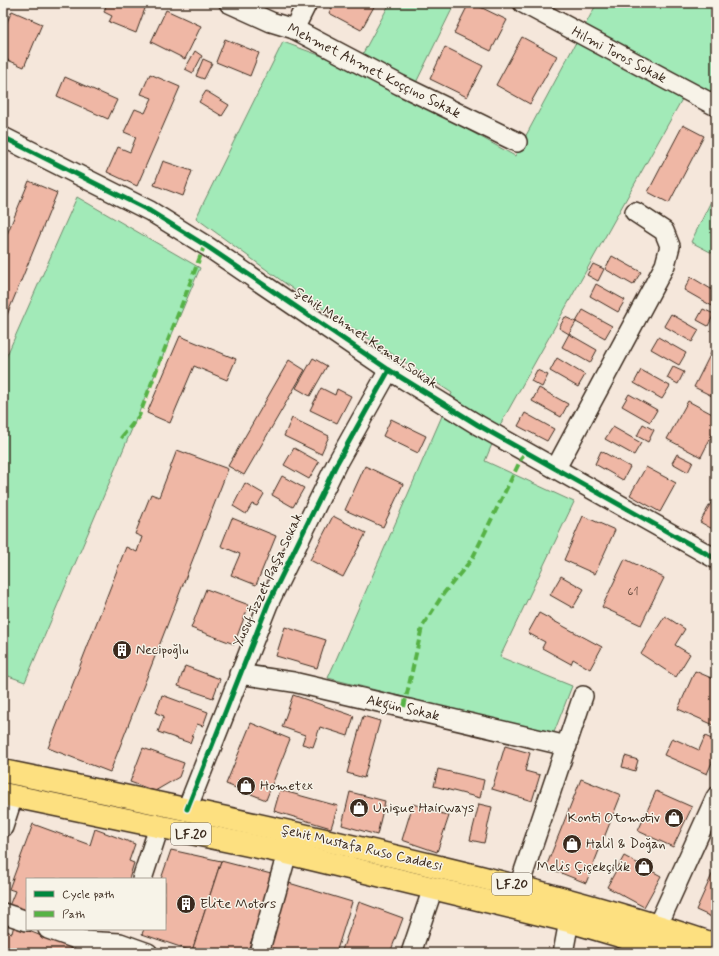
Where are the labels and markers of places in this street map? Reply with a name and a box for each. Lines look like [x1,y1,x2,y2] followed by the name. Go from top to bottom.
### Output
[111,639,133,661] building icon: Necipoğlu
[136,641,189,659] place label: Necipoğlu
[235,775,257,797] shop icon: Hometex
[260,777,313,795] place label: Hometex
[348,797,370,819] shop icon: Unique Hairways
[373,799,474,817] place label: Unique Hairways
[663,807,685,829] shop icon: Konti Otomotiv
[568,809,661,827] place label: Konti Otomotiv
[561,833,583,855] shop icon: Halil & Doğan
[586,835,666,853] place label: Halil & Doğan
[633,856,655,878] shop icon: Melis Çiçekçilik
[537,858,630,876] place label: Melis Çiçekçilik
[175,893,197,915] building icon: Elite Motors
[200,895,276,913] place label: Elite Motors

